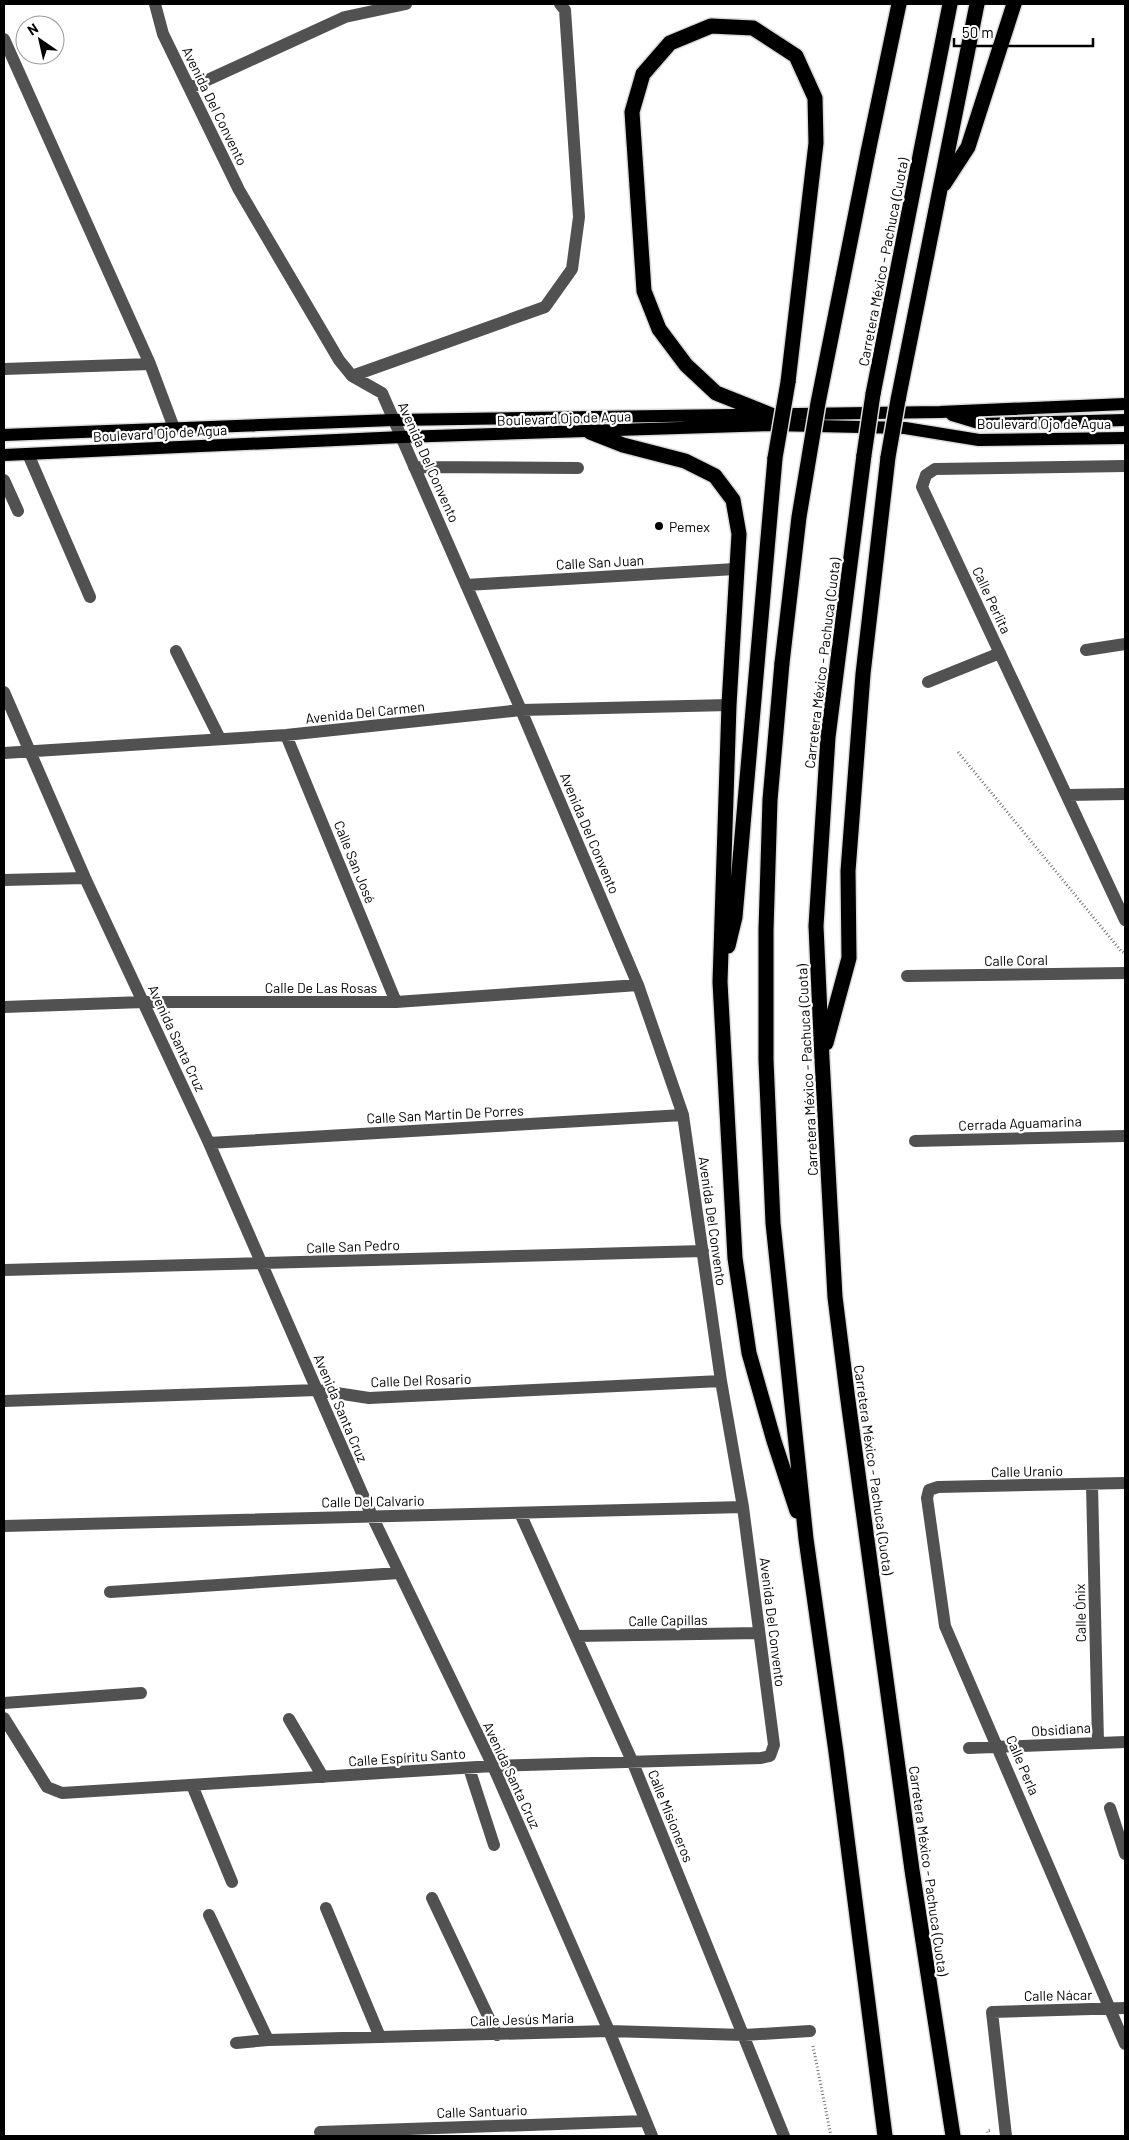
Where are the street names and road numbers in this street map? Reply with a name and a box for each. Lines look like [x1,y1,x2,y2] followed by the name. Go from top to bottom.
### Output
[179,44,251,168] street label: Avenida Del Convento
[854,156,912,368] street label: Carretera México - Pachuca (Cuota)
[395,399,463,525] street label: Avenida Del Convento
[497,407,631,429] street label: Boulevard Ojo de Agua
[977,415,1111,432] street label: Boulevard Ojo de Agua
[92,421,228,445] street label: Boulevard Ojo de Agua
[556,551,644,573] street label: Calle San Juan
[801,556,843,769] street label: Carretera México - Pachuca (Cuota)
[969,564,1015,636] street label: Calle Perlita
[304,697,426,727] street label: Avenida Del Carmen
[557,770,623,896] street label: Avenida Del Convento
[331,818,379,906] street label: Calle San José
[984,951,1048,969] street label: Calle Coral
[793,963,821,1176] street label: Carretera México - Pachuca (Cuota)
[265,979,378,996] street label: Calle De Las Rosas
[145,982,209,1094] street label: Avenida Santa Cruz
[366,1101,524,1127] street label: Calle San Martín De Porres
[958,1112,1082,1134] street label: Cerrada Aguamarina
[696,1155,730,1287] street label: Avenida Del Convento
[306,1236,400,1256] street label: Calle San Pedro
[311,1351,371,1465] street label: Avenida Santa Cruz
[851,1364,897,1576] street label: Carretera México - Pachuca (Cuota)
[370,1370,472,1390] street label: Calle Del Rosario
[991,1462,1063,1480] street label: Calle Uranio
[321,1492,425,1510] street label: Calle Del Calvario
[757,1556,789,1688] street label: Avenida Del Convento
[1071,1583,1089,1643] street label: Calle Ónix
[628,1611,708,1629] street label: Calle Capillas
[1031,1718,1091,1740] street label: Obsidiana
[480,1719,544,1831] street label: Avenida Santa Cruz
[1003,1733,1043,1797] street label: Calle Perla
[348,1744,466,1770] street label: Calle Espíritu Santo
[906,1765,952,1977] street label: Carretera México - Pachuca (Cuota)
[645,1767,697,1865] street label: Calle Misioneros
[1024,1986,1092,2004] street label: Calle Nácar
[470,2009,574,2029] street label: Calle Jesús María
[436,2101,528,2121] street label: Calle Santuario

